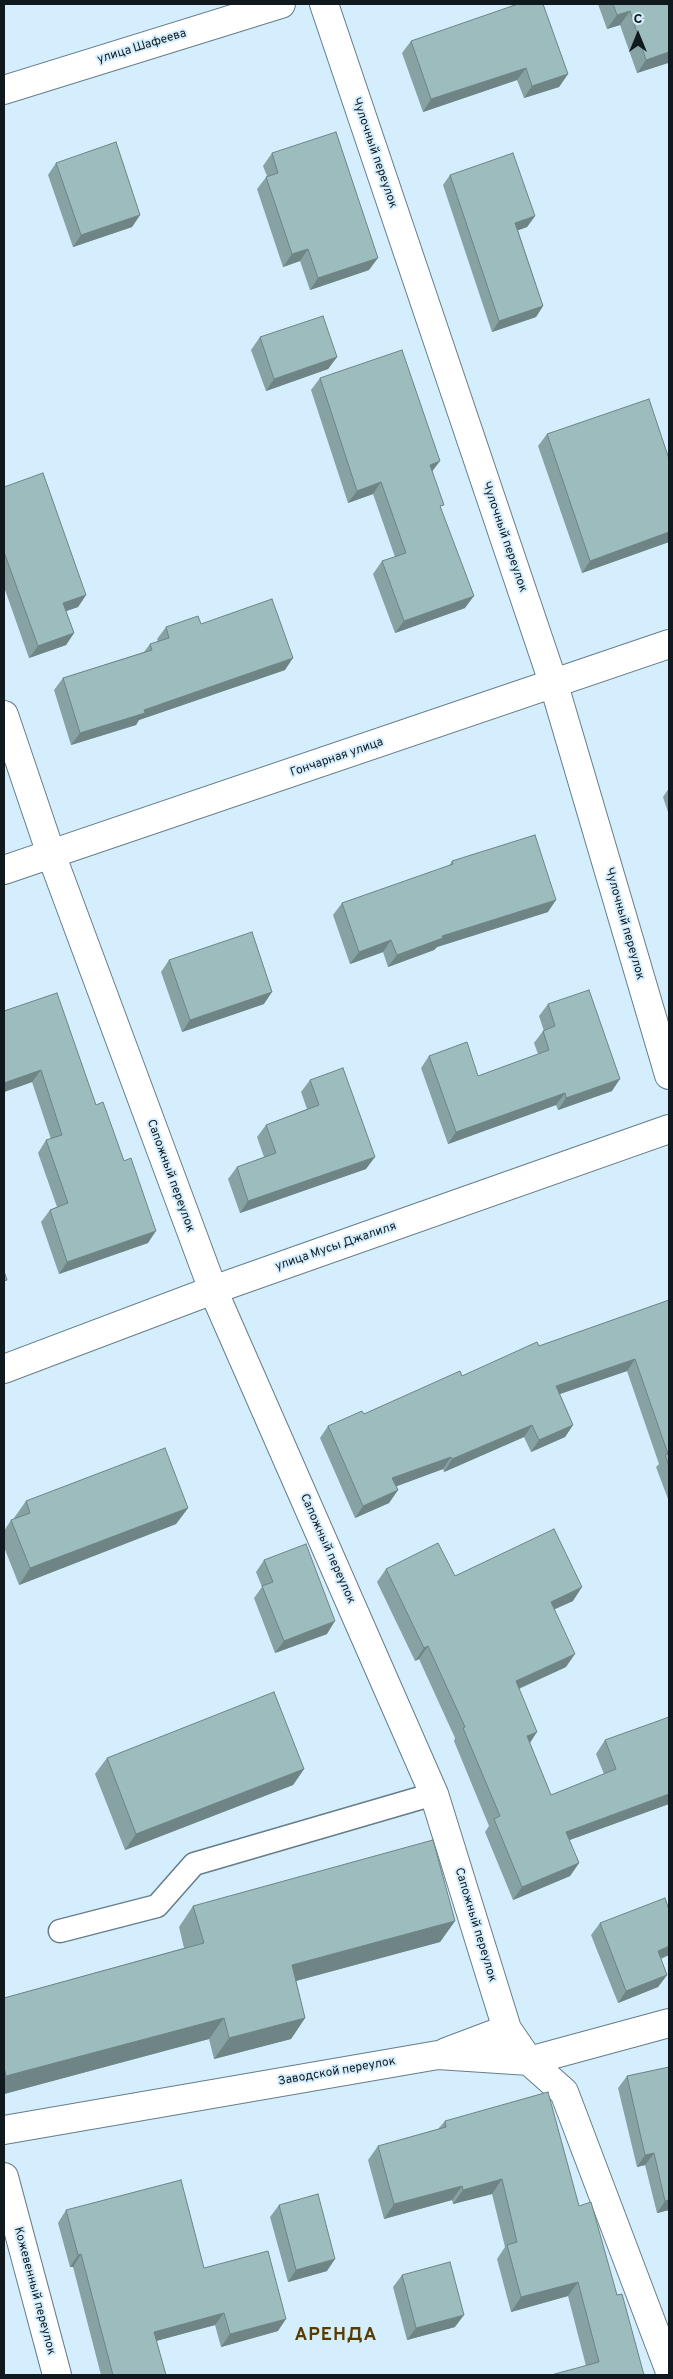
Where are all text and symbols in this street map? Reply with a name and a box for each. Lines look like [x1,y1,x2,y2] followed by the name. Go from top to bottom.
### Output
[613,10,663,60] north arrow
[634,11,642,28] text: С
[96,27,188,67] street label: улица Шафеева
[348,96,400,210] street label: Чулочный переулок
[478,480,530,594] street label: Чулочный переулок
[289,735,385,781] street label: Гончарная улица
[601,866,647,982] street label: Чулочный переулок
[143,1118,197,1234] street label: Сапожный переулок
[274,1220,398,1274] street label: улица Мусы Джалиля
[296,1492,358,1606] street label: Сапожный переулок
[451,1866,499,1984] street label: Сапожный переулок
[277,2055,397,2089] street label: Заводской переулок
[10,2225,58,2357] street label: Кожевенный переулок
[294,2325,378,2347] district label: АРЕНДА

